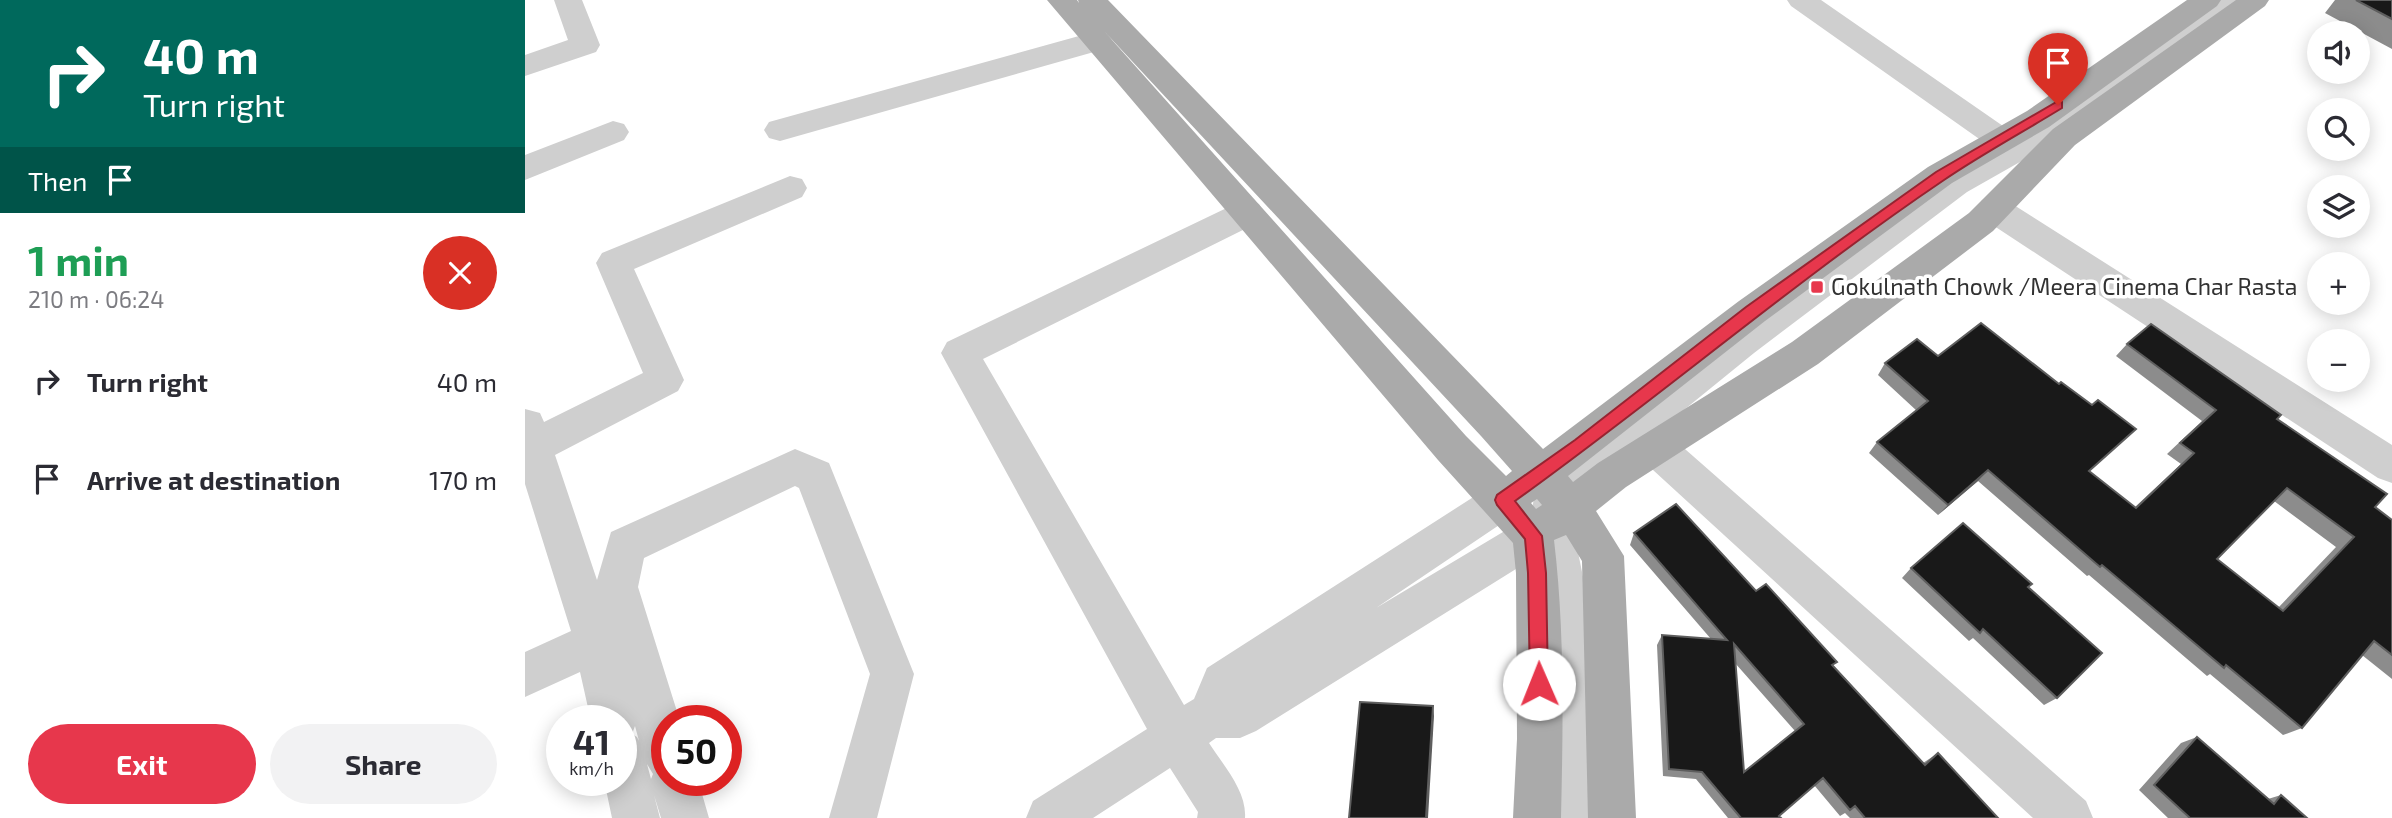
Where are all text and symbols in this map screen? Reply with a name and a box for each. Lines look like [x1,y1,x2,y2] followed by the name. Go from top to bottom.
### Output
[2307,21,2370,392] map controls
[2307,21,2370,84] button: sound
[143,25,259,84] text: 40 m
[28,28,119,119] icon: right
[2028,33,2088,105] pin
[2039,44,2077,82] icon: arrive
[143,85,285,123] text: Turn right
[2307,98,2370,161] button: search
[101,161,139,199] icon: arrive
[28,165,87,196] text: Then
[2307,175,2370,238] button: layers
[28,234,129,284] text: 1 min
[423,236,497,310] button: close
[2307,252,2370,315] button: +
[1831,272,2298,300] place label: Gokulnath Chowk /Meera Cinema Char Rasta
[1809,279,1825,295] marker: Gokulnath Chowk /Meera Cinema Char Rasta
[28,285,164,313] text: 210 m · 06:24
[2307,329,2370,392] button: −
[28,362,66,400] icon: right
[87,366,208,397] text: Turn right
[437,366,497,397] text: 40 m
[28,460,66,498] icon: arrive
[87,464,340,495] text: Arrive at destination
[429,464,497,495] text: 170 m
[1502,647,1576,721] position arrow
[651,705,742,796] speed limit sign: 50
[573,720,610,762] text: 41
[28,724,256,804] button: Exit
[270,724,497,804] button: Share
[569,757,614,779] text: km/h

